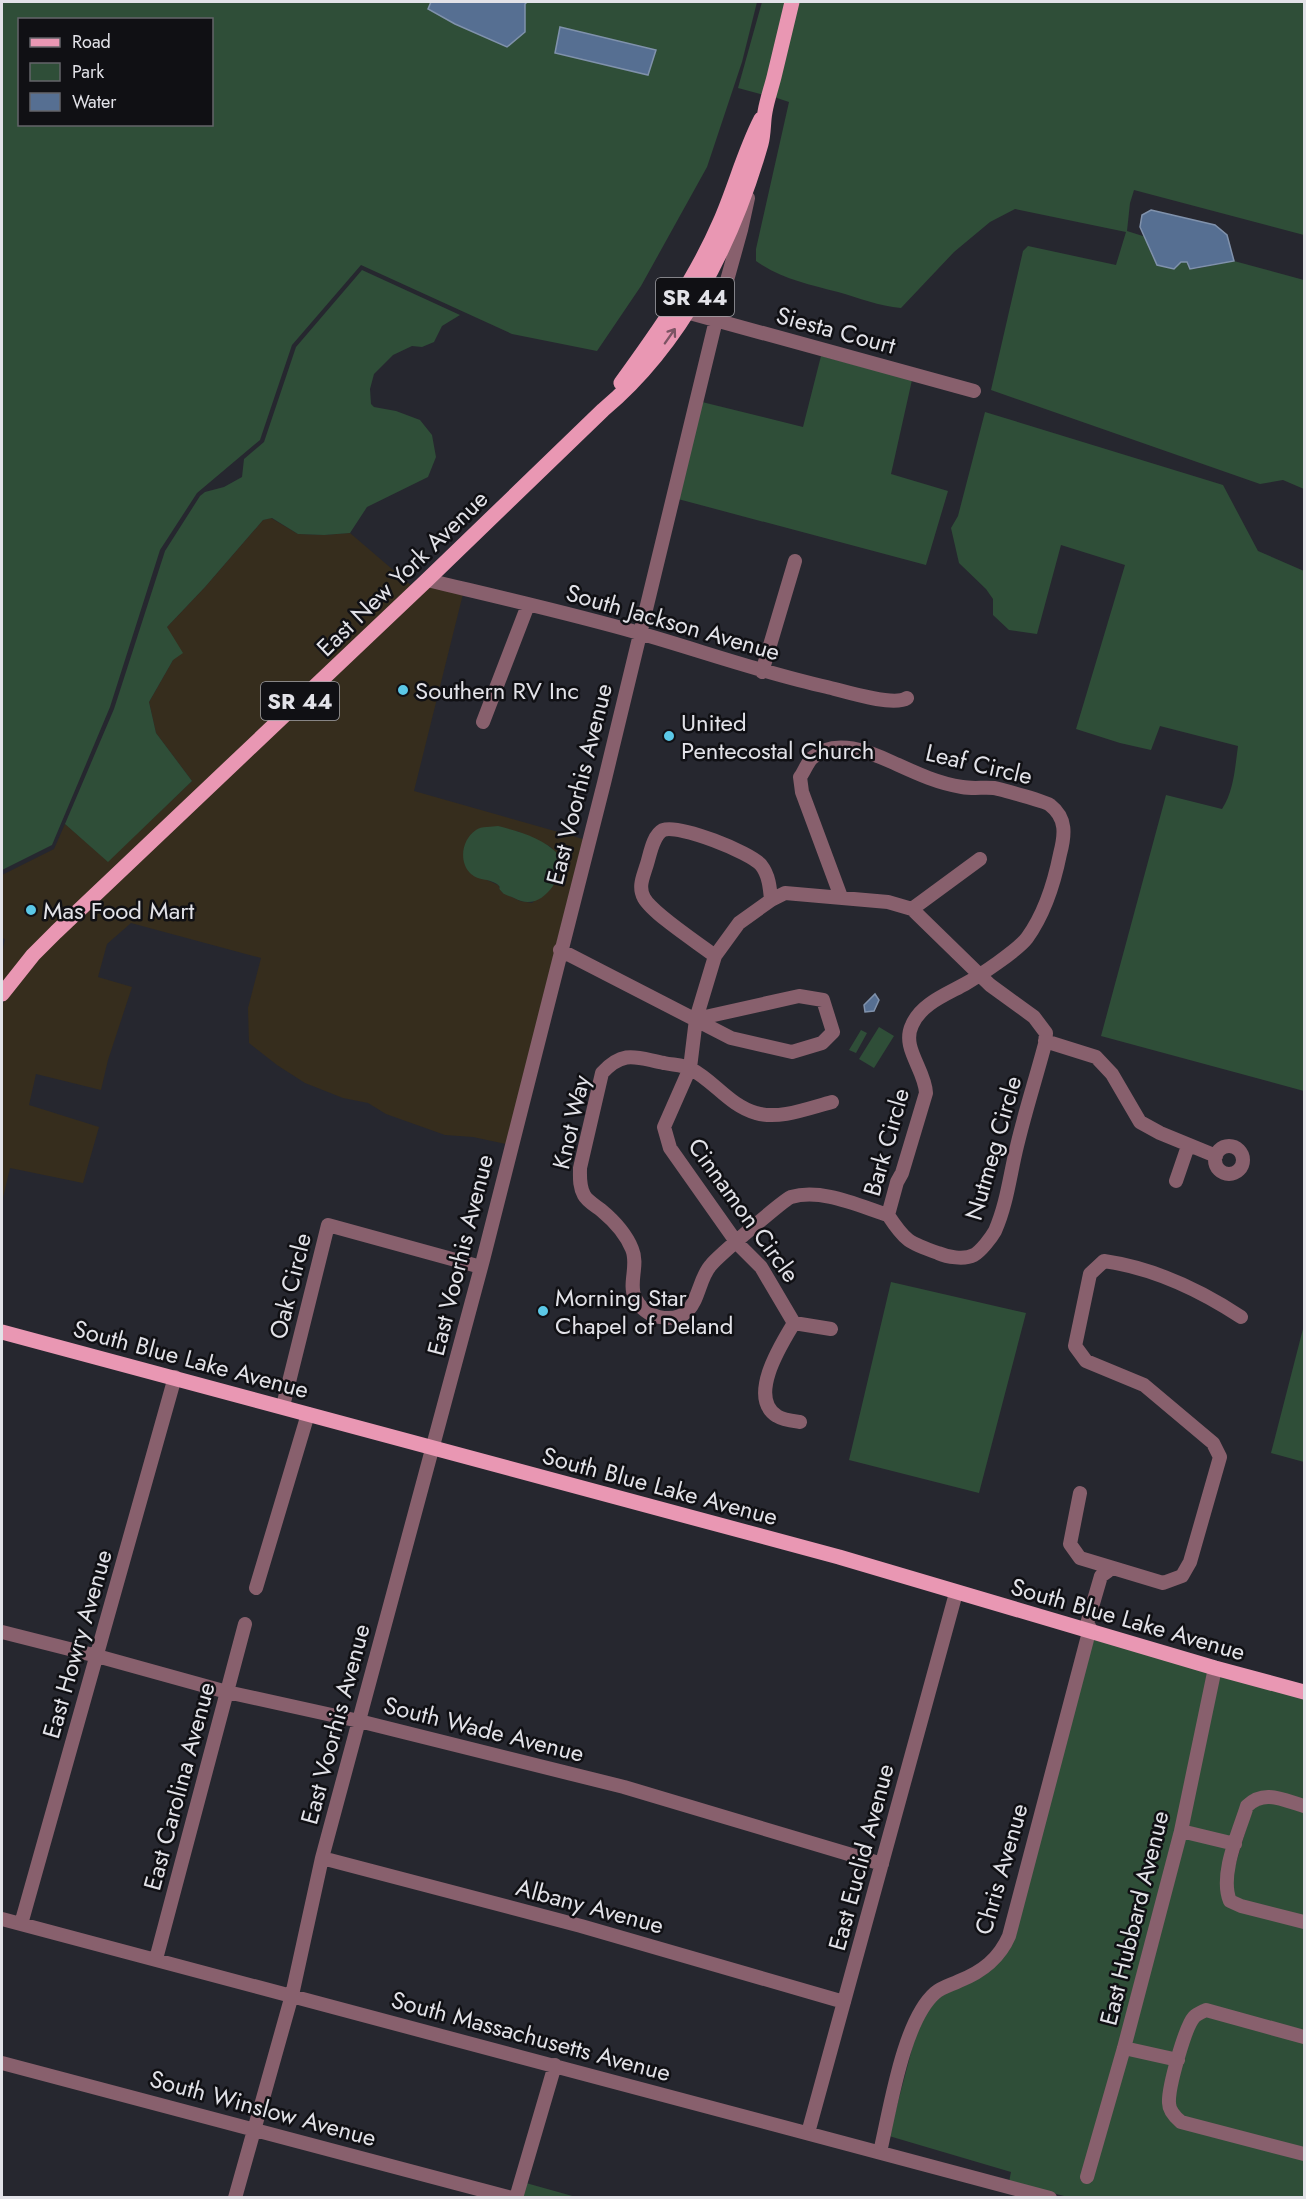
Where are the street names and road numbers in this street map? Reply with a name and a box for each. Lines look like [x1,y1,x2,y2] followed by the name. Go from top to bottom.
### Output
[656,278,734,316] road number: SR 44
[773,297,900,363] street label: Siesta Court
[308,482,496,664] street label: East New York Avenue
[562,575,784,669] street label: South Jackson Avenue
[537,680,621,888] street label: East Voorhis Avenue
[261,682,339,720] road number: SR 44
[922,735,1036,793] street label: Leaf Circle
[543,1071,599,1173] street label: Knot Way
[956,1072,1030,1224] street label: Nutmeg Circle
[854,1084,918,1200] street label: Bark Circle
[680,1131,808,1289] street label: Cinnamon Circle
[418,1151,502,1359] street label: East Voorhis Avenue
[260,1229,320,1343] street label: Oak Circle
[69,1311,313,1407] street label: South Blue Lake Avenue
[538,1438,782,1534] street label: South Blue Lake Avenue
[33,1545,121,1743] street label: East Howry Avenue
[1007,1569,1249,1669] street label: South Blue Lake Avenue
[291,1620,379,1828] street label: East Voorhis Avenue
[134,1678,224,1894] street label: East Carolina Avenue
[380,1687,588,1771] street label: South Wade Avenue
[819,1760,903,1954] street label: East Euclid Avenue
[966,1799,1036,1939] street label: Chris Avenue
[1090,1807,1178,2029] street label: East Hubbard Avenue
[512,1869,668,1943] street label: Albany Avenue
[387,1982,675,2090] street label: South Massachusetts Avenue
[146,2061,380,2155] street label: South Winslow Avenue

